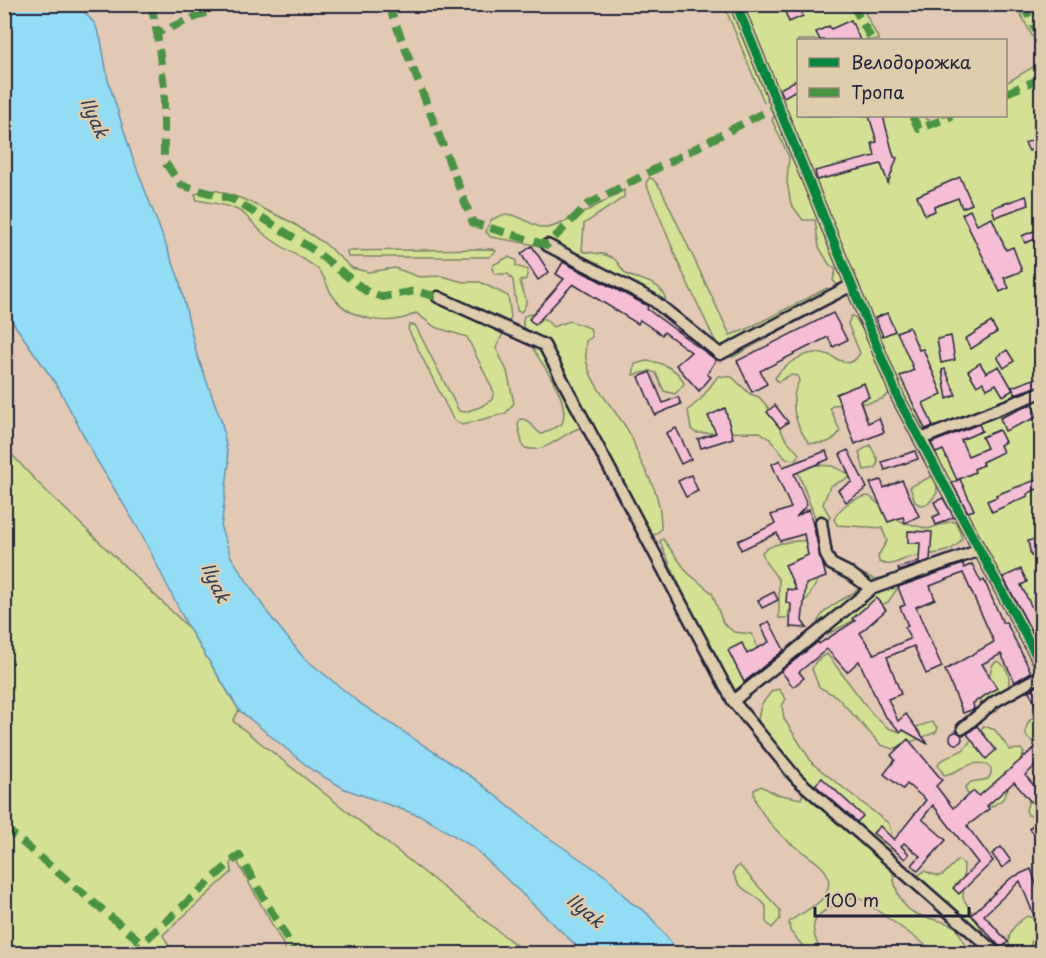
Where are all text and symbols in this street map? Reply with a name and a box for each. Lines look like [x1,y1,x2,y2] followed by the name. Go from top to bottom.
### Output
[797,39,1007,117] legend
[851,48,972,75] text: Велодорожка
[851,78,904,105] text: Тропа
[75,93,116,143] water label: Ilyak
[195,558,238,608] water label: Ilyak
[815,880,970,918] scale bar
[561,886,611,934] water label: Ilyak
[824,886,879,913] text: 100 m

